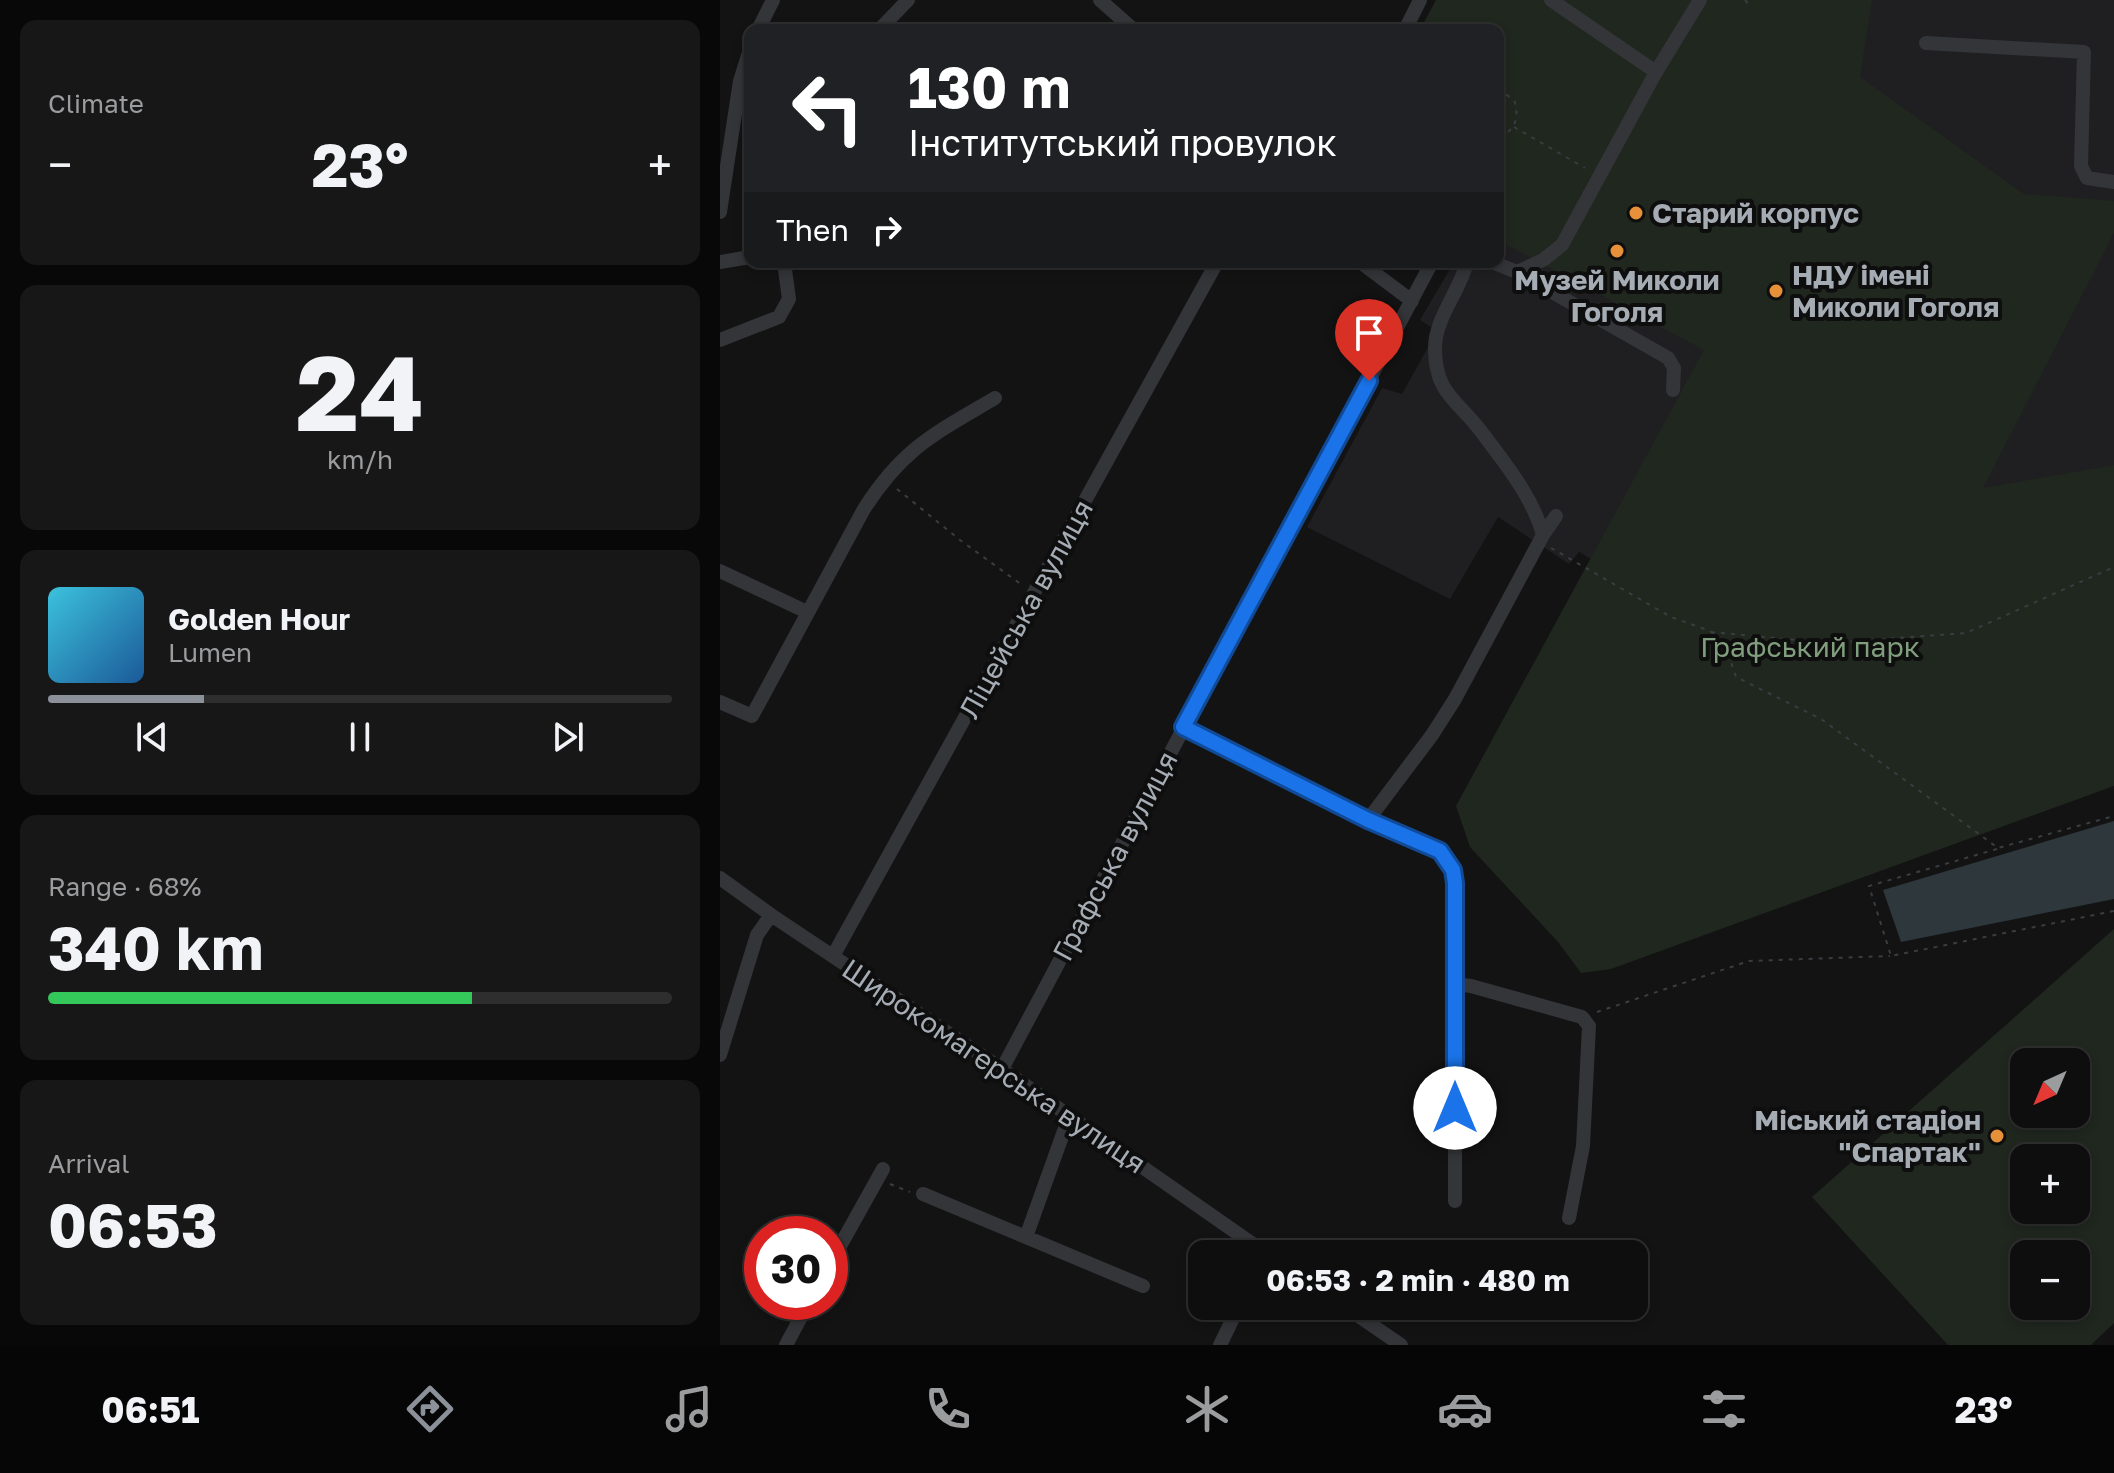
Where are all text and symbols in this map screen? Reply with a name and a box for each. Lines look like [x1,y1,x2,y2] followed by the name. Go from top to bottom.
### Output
[908,53,1070,120] text: 130 m
[776,56,880,160] icon: left
[48,88,144,119] text: Climate
[908,121,1337,164] text: Інститутський провулок
[312,128,408,200] text: 23°
[48,138,72,191] text: −
[648,138,672,191] text: +
[1652,196,1859,229] place label: Старий корпус
[1627,204,1645,222] marker: Старий корпус
[865,208,909,252] icon: right
[776,212,849,248] text: Then
[1608,242,1626,260] marker: Музей Миколи Гоголя
[1792,258,1999,323] place label: НДУ імені Миколи Гоголя
[1514,263,1720,328] place label: Музей Миколи Гоголя
[1767,282,1785,300] marker: НДУ імені Миколи Гоголя
[1335,299,1403,381] pin
[1347,311,1391,355] icon: arrive
[296,329,424,454] text: 24
[327,444,393,475] text: km/h
[952,494,1099,724] street label: Ліцейська вулиця
[168,601,350,637] text: Golden Hour
[1700,630,1920,663] park label: Графський парк
[168,637,252,668] text: Lumen
[130,715,174,759] icon: previous
[338,715,382,759] icon: pause
[546,715,590,759] icon: next
[1045,745,1184,966] street label: Графська вулиця
[48,871,201,902] text: Range · 68%
[48,911,263,983] text: 340 km
[836,952,1152,1180] street label: Широкомагерська вулиця
[2010,1048,2090,1128] north arrow
[2010,1048,2090,1320] map controls
[1413,1066,1497,1150] position arrow
[1754,1103,1981,1168] place label: Міський стадіон "Спартак"
[1988,1127,2006,1145] marker: Міський стадіон "Спартак"
[2010,1144,2090,1224] button: +
[48,1148,129,1179] text: Arrival
[48,1188,218,1260] text: 06:53
[744,1216,848,1320] speed limit sign: 30
[2010,1240,2090,1320] button: −
[1266,1262,1570,1298] text: 06:53 · 2 min · 480 m
[402,1381,458,1437] icon: directions
[661,1381,717,1437] icon: music
[920,1381,976,1437] icon: phone
[1179,1381,1235,1437] icon: climate
[1437,1381,1493,1437] icon: car
[1696,1381,1752,1437] icon: filters
[101,1388,200,1431] text: 06:51
[1955,1388,2013,1431] text: 23°

